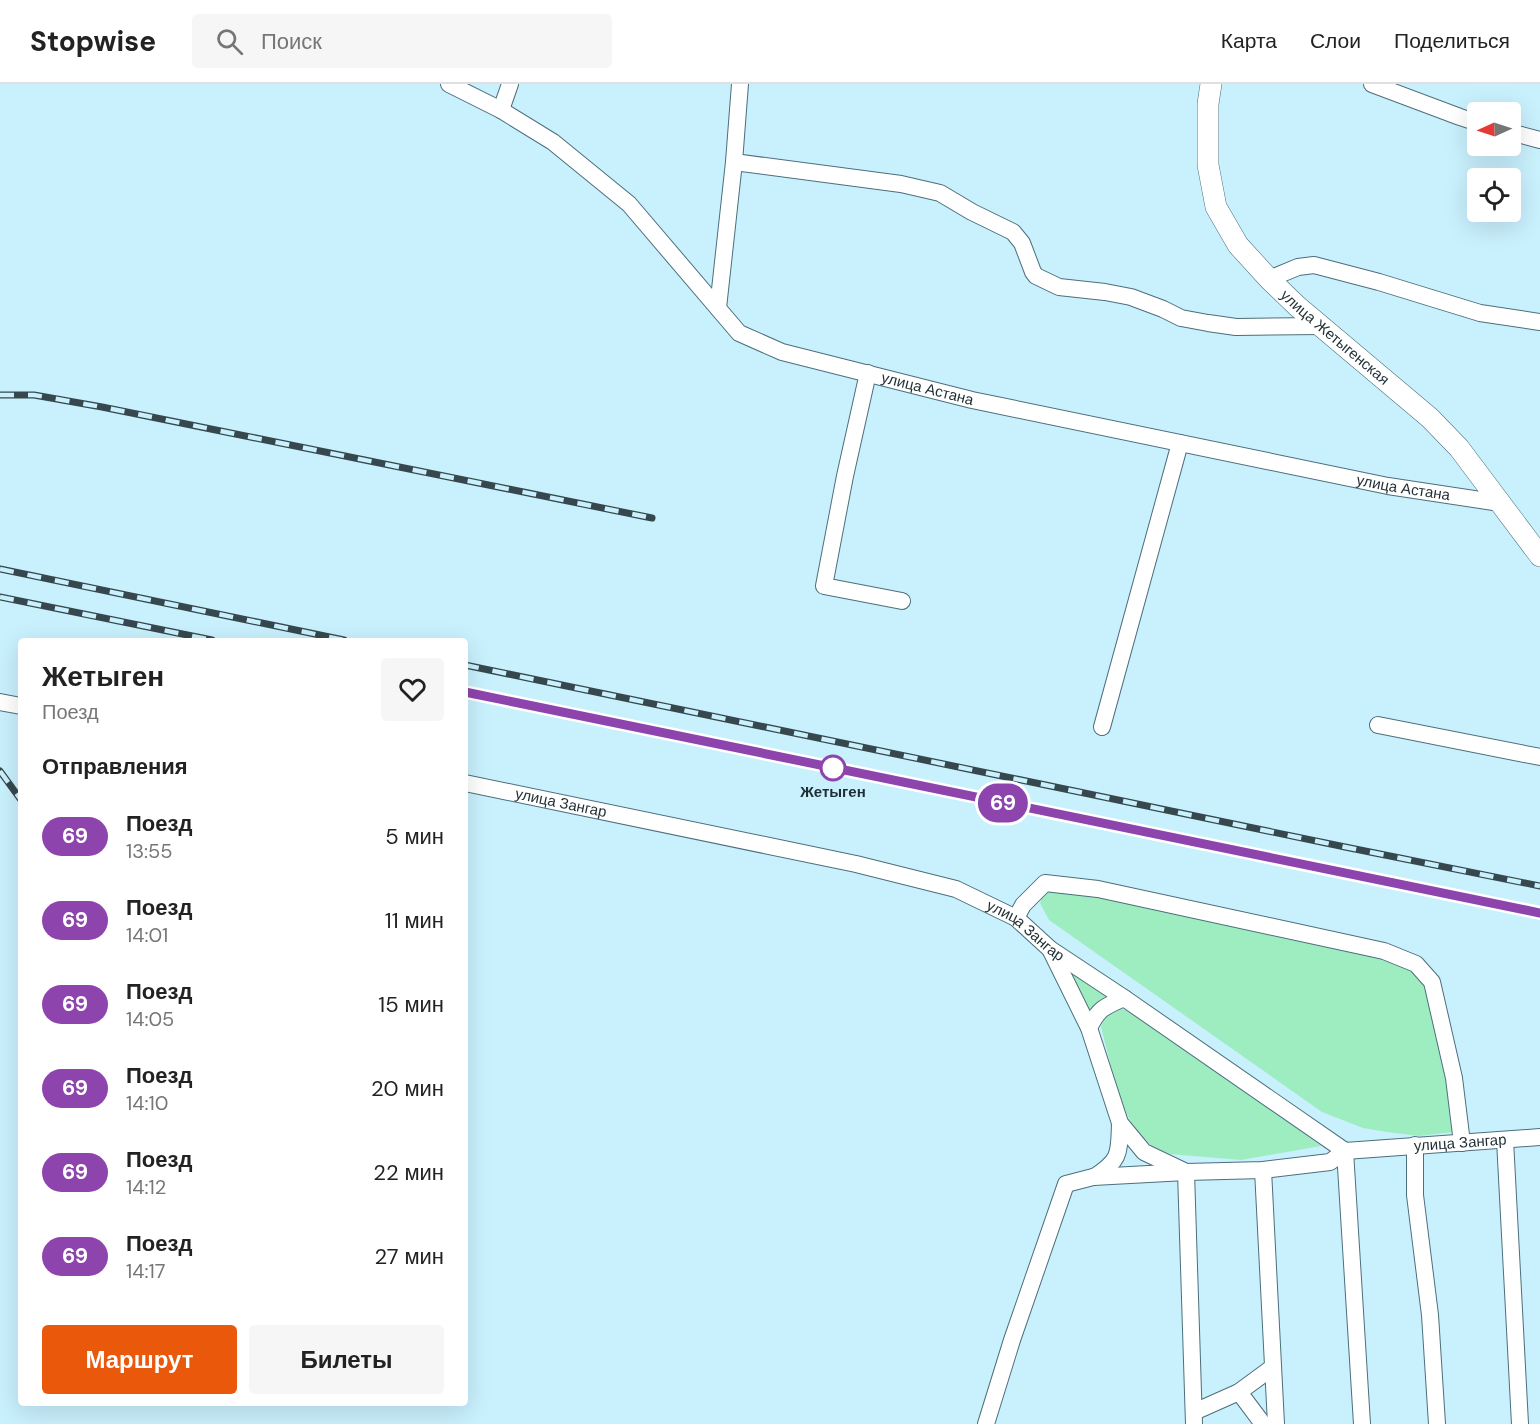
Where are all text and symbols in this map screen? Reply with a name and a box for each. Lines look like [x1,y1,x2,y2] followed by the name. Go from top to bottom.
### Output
[192,14,612,68] search box
[30,23,156,60] text: Stopwise
[213,25,246,58] icon: search
[261,27,322,56] text: Поиск
[1221,27,1277,55] text: Карта
[1310,27,1361,55] text: Слои
[1394,27,1510,55] text: Поделиться
[1467,102,1521,156] north arrow
[1467,102,1521,222] map controls
[1467,168,1521,222] button: locate
[1276,285,1394,390] street label: улица Жетыгенская
[879,368,976,410] street label: улица Астана
[1355,470,1452,505] street label: улица Астана
[42,658,164,695] text: Жетыген
[381,658,444,721] button: heart
[42,699,99,725] text: Поезд
[42,752,188,781] text: Отправления
[820,755,846,781] marker: Жетыген
[799,782,866,802] place label: Жетыген
[513,784,608,822] street label: улица Зангар
[976,784,1030,822] line badge: 69
[990,789,1016,817] text: 69
[126,809,192,838] text: Поезд
[62,822,88,850] text: 69
[385,822,444,851] text: 5 мин
[126,838,173,864] text: 13:55
[126,893,192,922] text: Поезд
[983,895,1068,966] street label: улица Зангар
[62,906,88,934] text: 69
[385,906,444,935] text: 11 мин
[126,922,168,948] text: 14:01
[126,977,192,1006] text: Поезд
[62,990,88,1018] text: 69
[378,990,444,1019] text: 15 мин
[126,1006,174,1032] text: 14:05
[126,1061,192,1090] text: Поезд
[62,1074,88,1102] text: 69
[371,1074,444,1103] text: 20 мин
[126,1090,168,1116] text: 14:10
[1413,1129,1507,1156] street label: улица Зангар
[126,1145,192,1174] text: Поезд
[62,1158,88,1186] text: 69
[373,1158,444,1187] text: 22 мин
[126,1174,166,1200] text: 14:12
[126,1229,192,1258] text: Поезд
[62,1242,88,1270] text: 69
[375,1242,444,1271] text: 27 мин
[126,1258,165,1284] text: 14:17
[42,1325,237,1394] button: Маршрут
[249,1325,444,1394] button: Билеты

